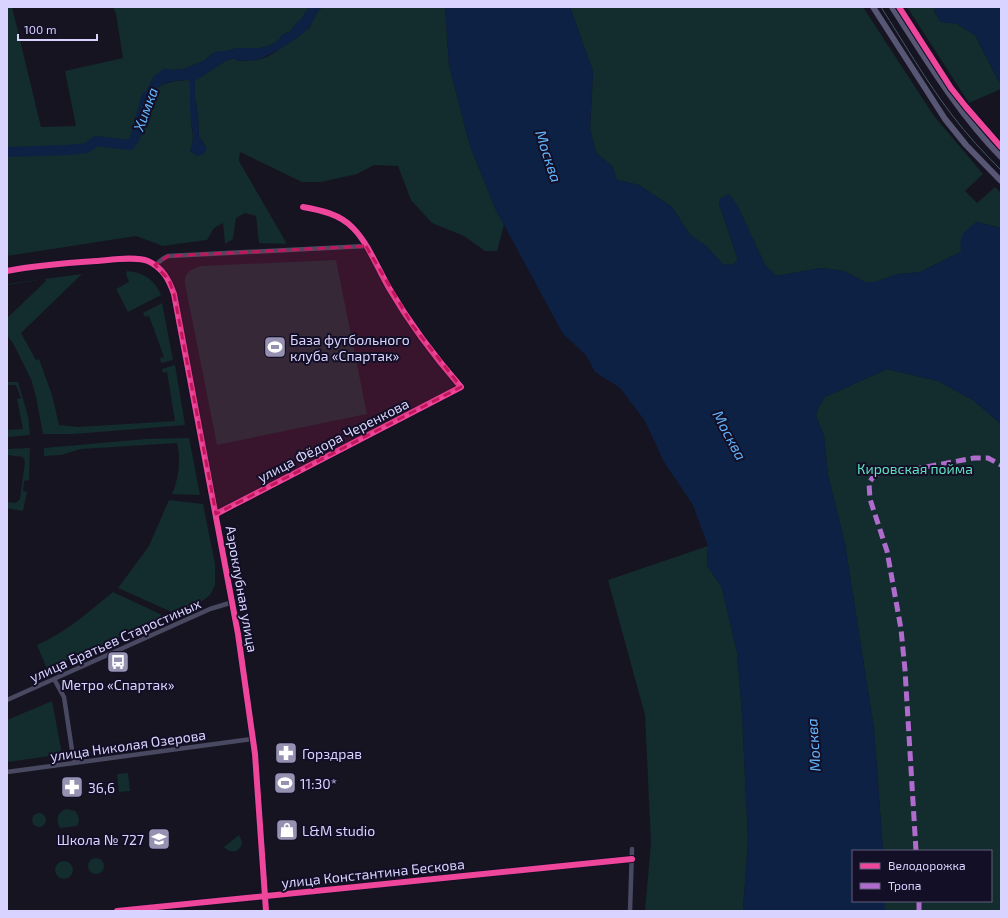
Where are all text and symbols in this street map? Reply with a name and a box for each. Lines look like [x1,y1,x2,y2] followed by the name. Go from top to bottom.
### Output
[18,16,97,42] scale bar
[24,22,56,36] text: 100 m
[128,85,161,134] water label: Химка
[532,128,566,184] water label: Москва
[290,331,410,364] place label: База футбольного клуба «Спартак»
[262,334,288,360] sports icon: База футбольного клуба «Спартак»
[255,394,411,486] street label: улица Фёдора Черенкова
[709,407,751,463] water label: Москва
[857,460,973,477] park label: Кировская пойма
[222,524,262,654] street label: Аэроклубная улица
[27,594,204,685] street label: улица Братьев Старостиных
[105,649,131,675] bus stop icon: Метро «Спартак»
[61,676,175,693] place label: Метро «Спартак»
[802,718,824,772] water label: Москва
[49,726,207,764] street label: улица Николая Озерова
[273,740,299,766] pharmacy icon: Горздрав
[302,745,362,762] place label: Горздрав
[272,770,298,796] sports icon: 11:30*
[59,774,85,800] pharmacy icon: 36,6
[300,775,337,792] place label: 11:30*
[88,779,115,796] place label: 36,6
[274,817,300,843] shop icon: L&M studio
[302,822,375,839] place label: L&M studio
[146,826,172,852] school or university icon: Школа № 727
[57,831,144,848] place label: Школа № 727
[852,850,992,902] legend
[281,855,465,891] street label: улица Константина Бескова
[888,858,966,872] text: Велодорожка
[888,878,921,892] text: Тропа

